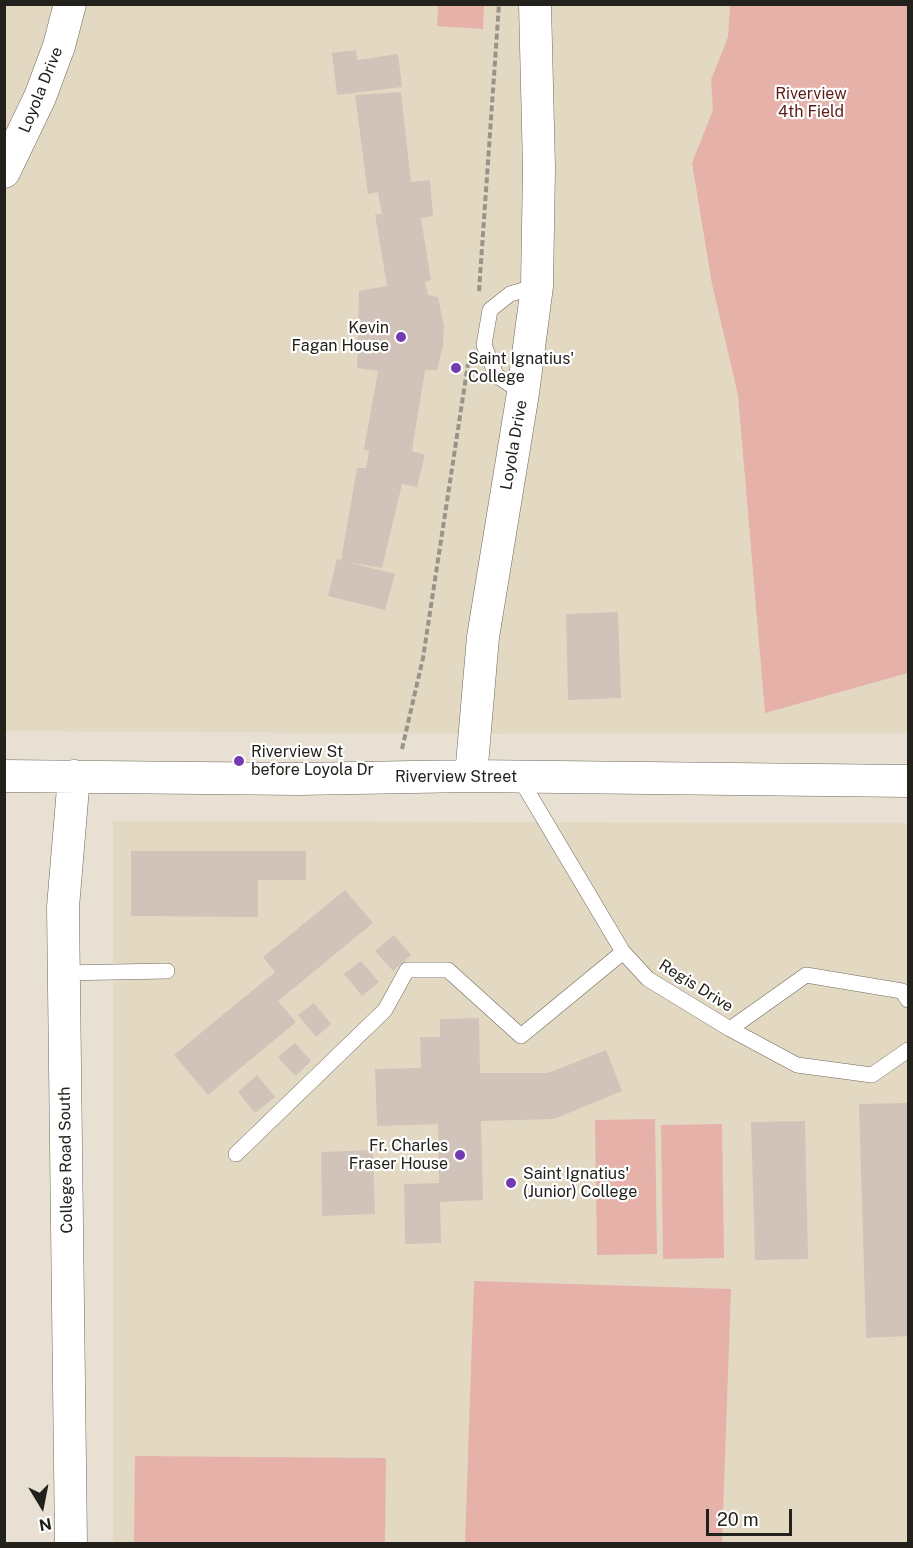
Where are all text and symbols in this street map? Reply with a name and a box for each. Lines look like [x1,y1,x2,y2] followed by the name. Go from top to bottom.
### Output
[15,44,67,136] street label: Loyola Drive
[775,84,847,122] park label: Riverview 4th Field
[292,318,389,356] place label: Kevin Fagan House
[394,330,408,344] marker: Kevin Fagan House
[468,349,574,387] place label: Saint Ignatius' College
[449,361,463,375] marker: Saint Ignatius' College
[497,398,531,492] street label: Loyola Drive
[251,742,374,780] place label: Riverview St before Loyola Dr
[232,754,246,768] marker: Riverview St before Loyola Dr
[395,767,517,787] street label: Riverview Street
[655,956,737,1016] street label: Regis Drive
[55,1086,77,1234] street label: College Road South
[349,1136,448,1174] place label: Fr. Charles Fraser House
[453,1148,467,1162] marker: Fr. Charles Fraser House
[523,1164,637,1202] place label: Saint Ignatius' (Junior) College
[504,1176,518,1190] marker: Saint Ignatius' (Junior) College
[12,1476,72,1536] north arrow
[709,1497,794,1535] scale bar
[717,1509,759,1530] text: 20 m
[37,1514,53,1535] text: N

